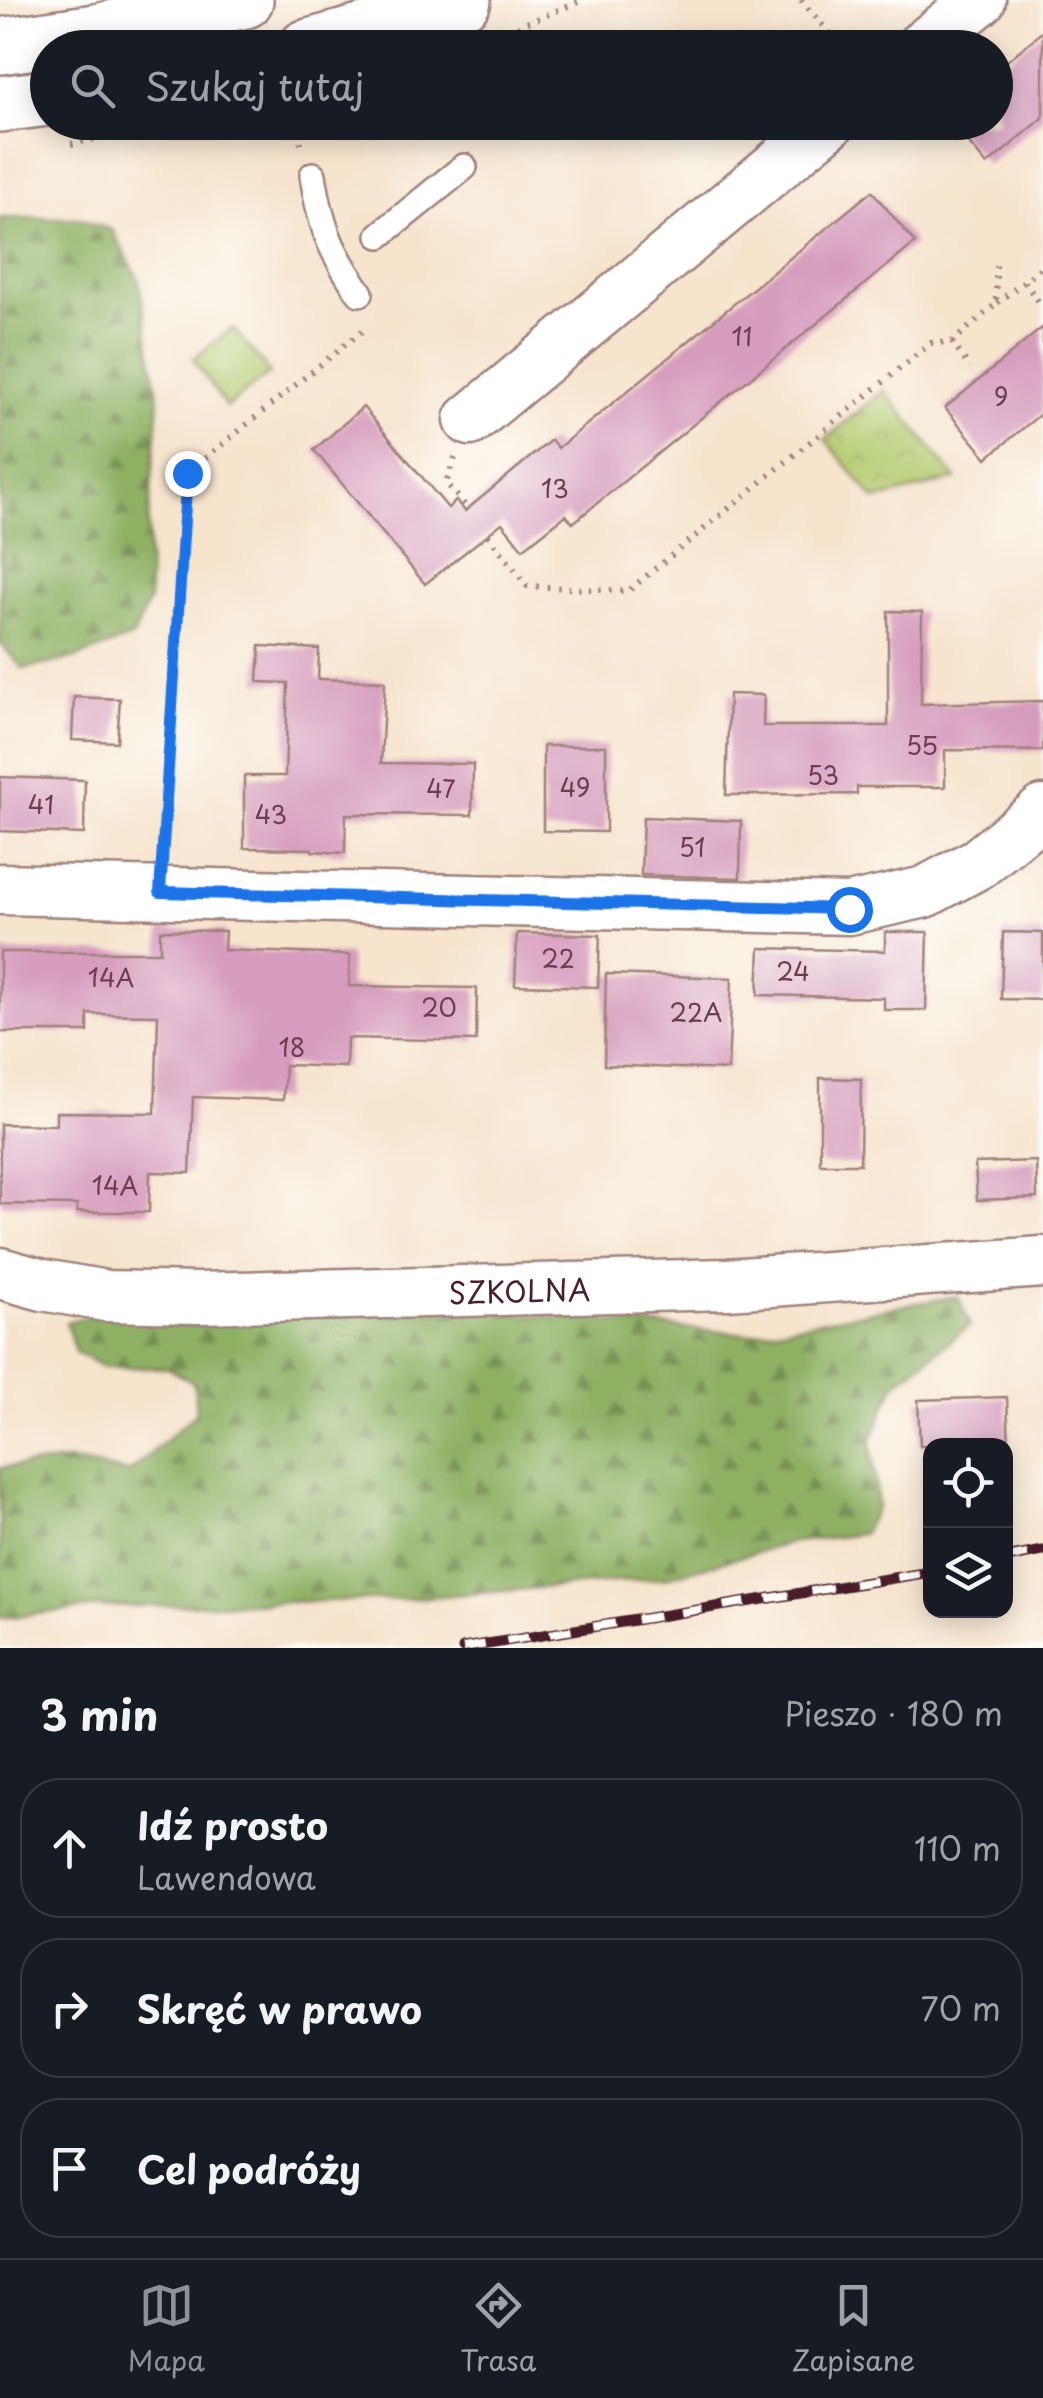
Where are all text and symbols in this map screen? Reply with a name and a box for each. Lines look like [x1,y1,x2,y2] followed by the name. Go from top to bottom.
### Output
[30,30,1013,140] search box
[145,57,364,114] text: Szukaj tutaj
[65,58,120,113] icon: search
[732,317,752,355] house number: 11
[994,377,1008,415] house number: 9
[165,451,211,497] route end
[541,469,569,507] house number: 13
[906,726,938,764] house number: 55
[807,756,839,794] house number: 53
[560,768,590,806] house number: 49
[426,769,456,807] house number: 47
[28,785,54,823] house number: 41
[255,795,287,833] house number: 43
[679,828,705,866] house number: 51
[827,887,873,933] route start
[541,939,575,977] house number: 22
[776,952,810,990] house number: 24
[88,958,134,996] house number: 14A
[421,988,457,1026] house number: 20
[670,993,722,1031] house number: 22A
[279,1028,305,1066] house number: 18
[92,1166,138,1204] house number: 14A
[448,1265,591,1314] street label: SZKOLNA
[923,1438,1013,1618] map controls
[923,1438,1013,1528] button: locate
[923,1528,1013,1618] button: layers
[40,1682,158,1745] text: 3 min
[785,1689,1003,1737] text: Pieszo · 180 m
[137,1796,328,1853] text: Idź prosto
[42,1821,97,1876] icon: ahead
[914,1824,1001,1872] text: 110 m
[137,1853,316,1901] text: Lawendowa
[137,1980,422,2037] text: Skręć w prawo
[42,1981,97,2036] icon: right
[921,1984,1001,2032] text: 70 m
[137,2140,361,2197] text: Cel podróży
[42,2141,97,2196] icon: arrive
[128,2278,205,2381] tab: Mapa
[460,2278,536,2381] tab: Trasa
[792,2278,915,2381] tab: Zapisane

